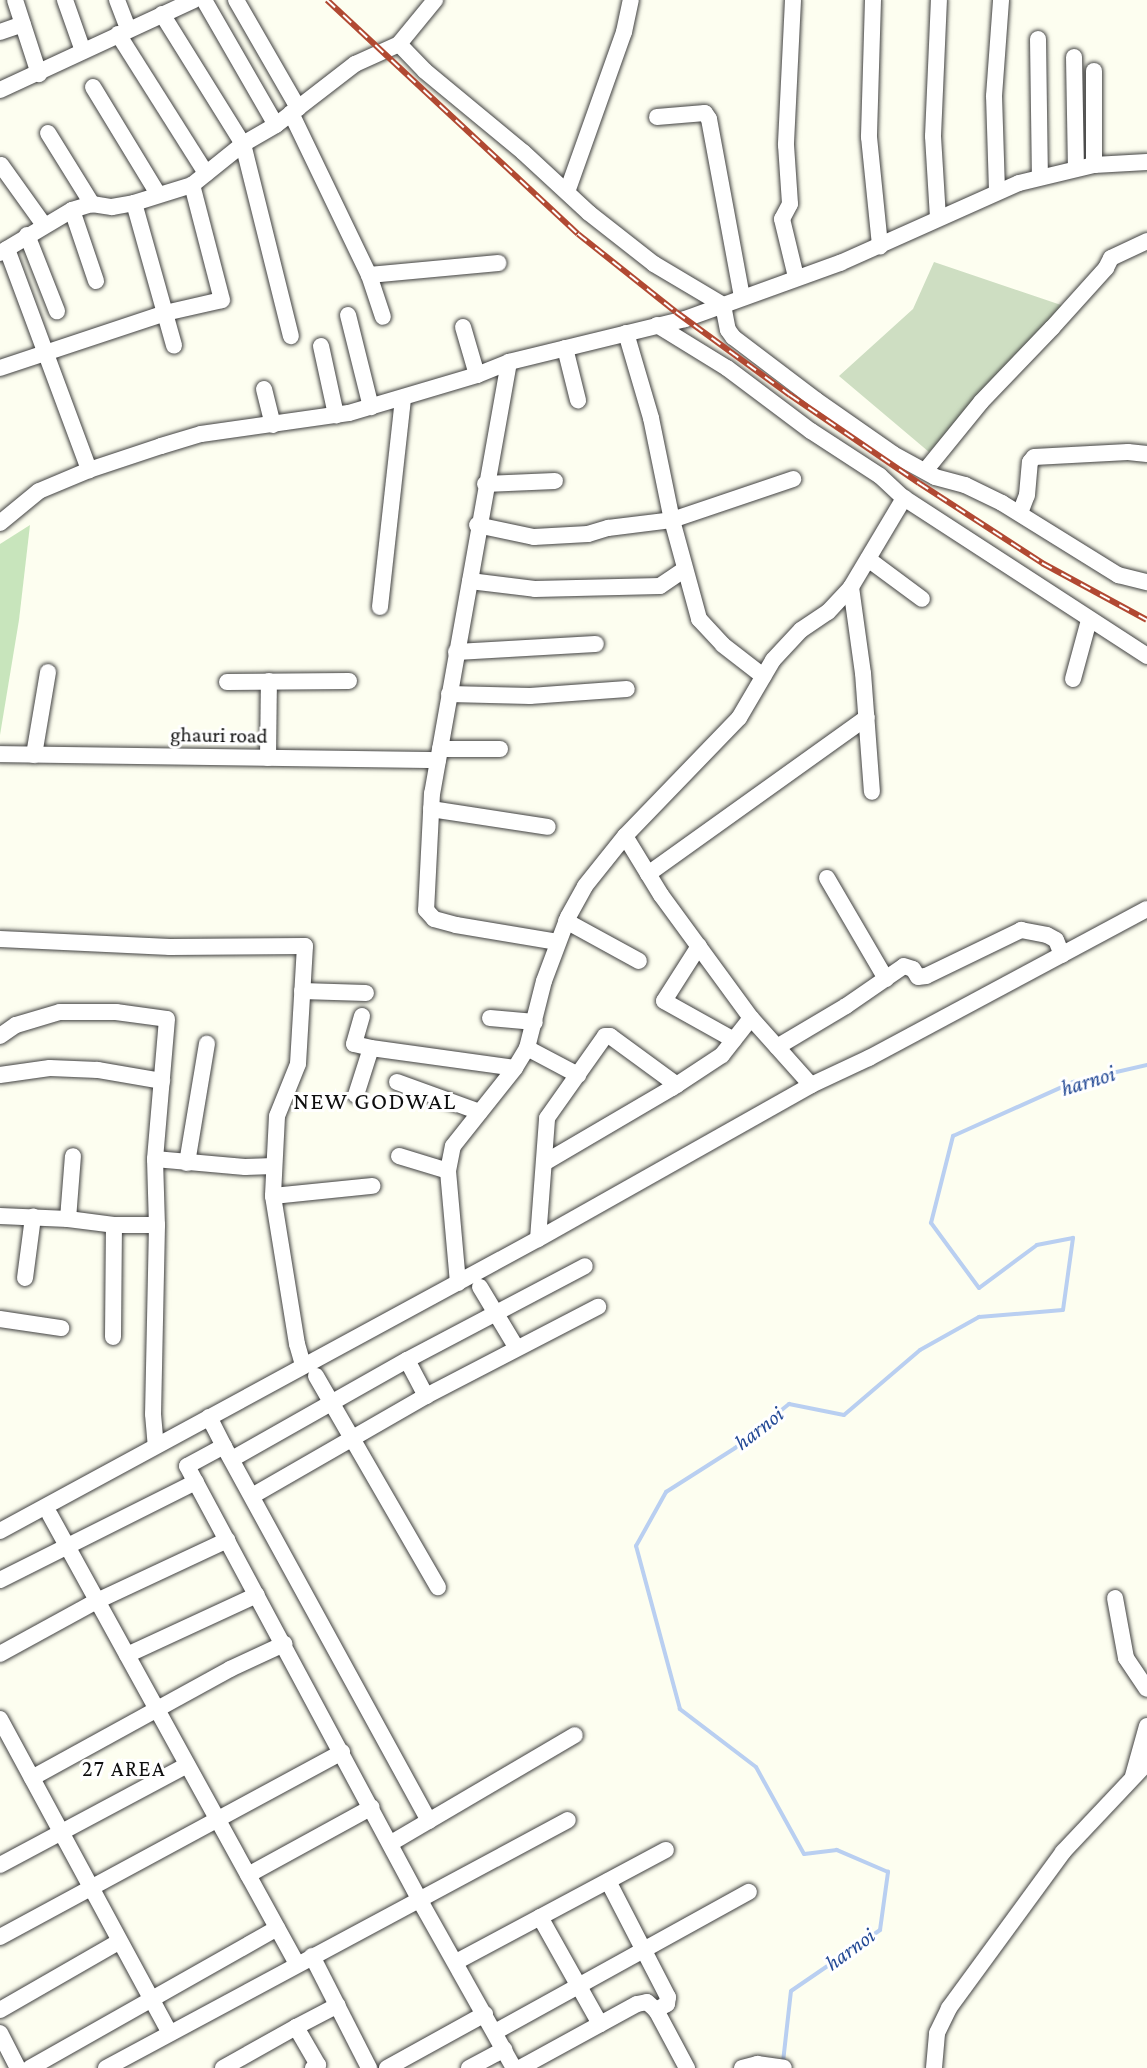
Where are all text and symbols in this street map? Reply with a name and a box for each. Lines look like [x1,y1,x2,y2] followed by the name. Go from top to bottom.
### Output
[170,722,268,748] street label: ghauri road
[1058,1060,1118,1102] water label: harnoi
[293,1087,457,1115] district label: NEW GODWAL
[729,1401,789,1455] water label: harnoi
[82,1756,166,1782] district label: 27 AREA
[820,1922,880,1976] water label: harnoi

